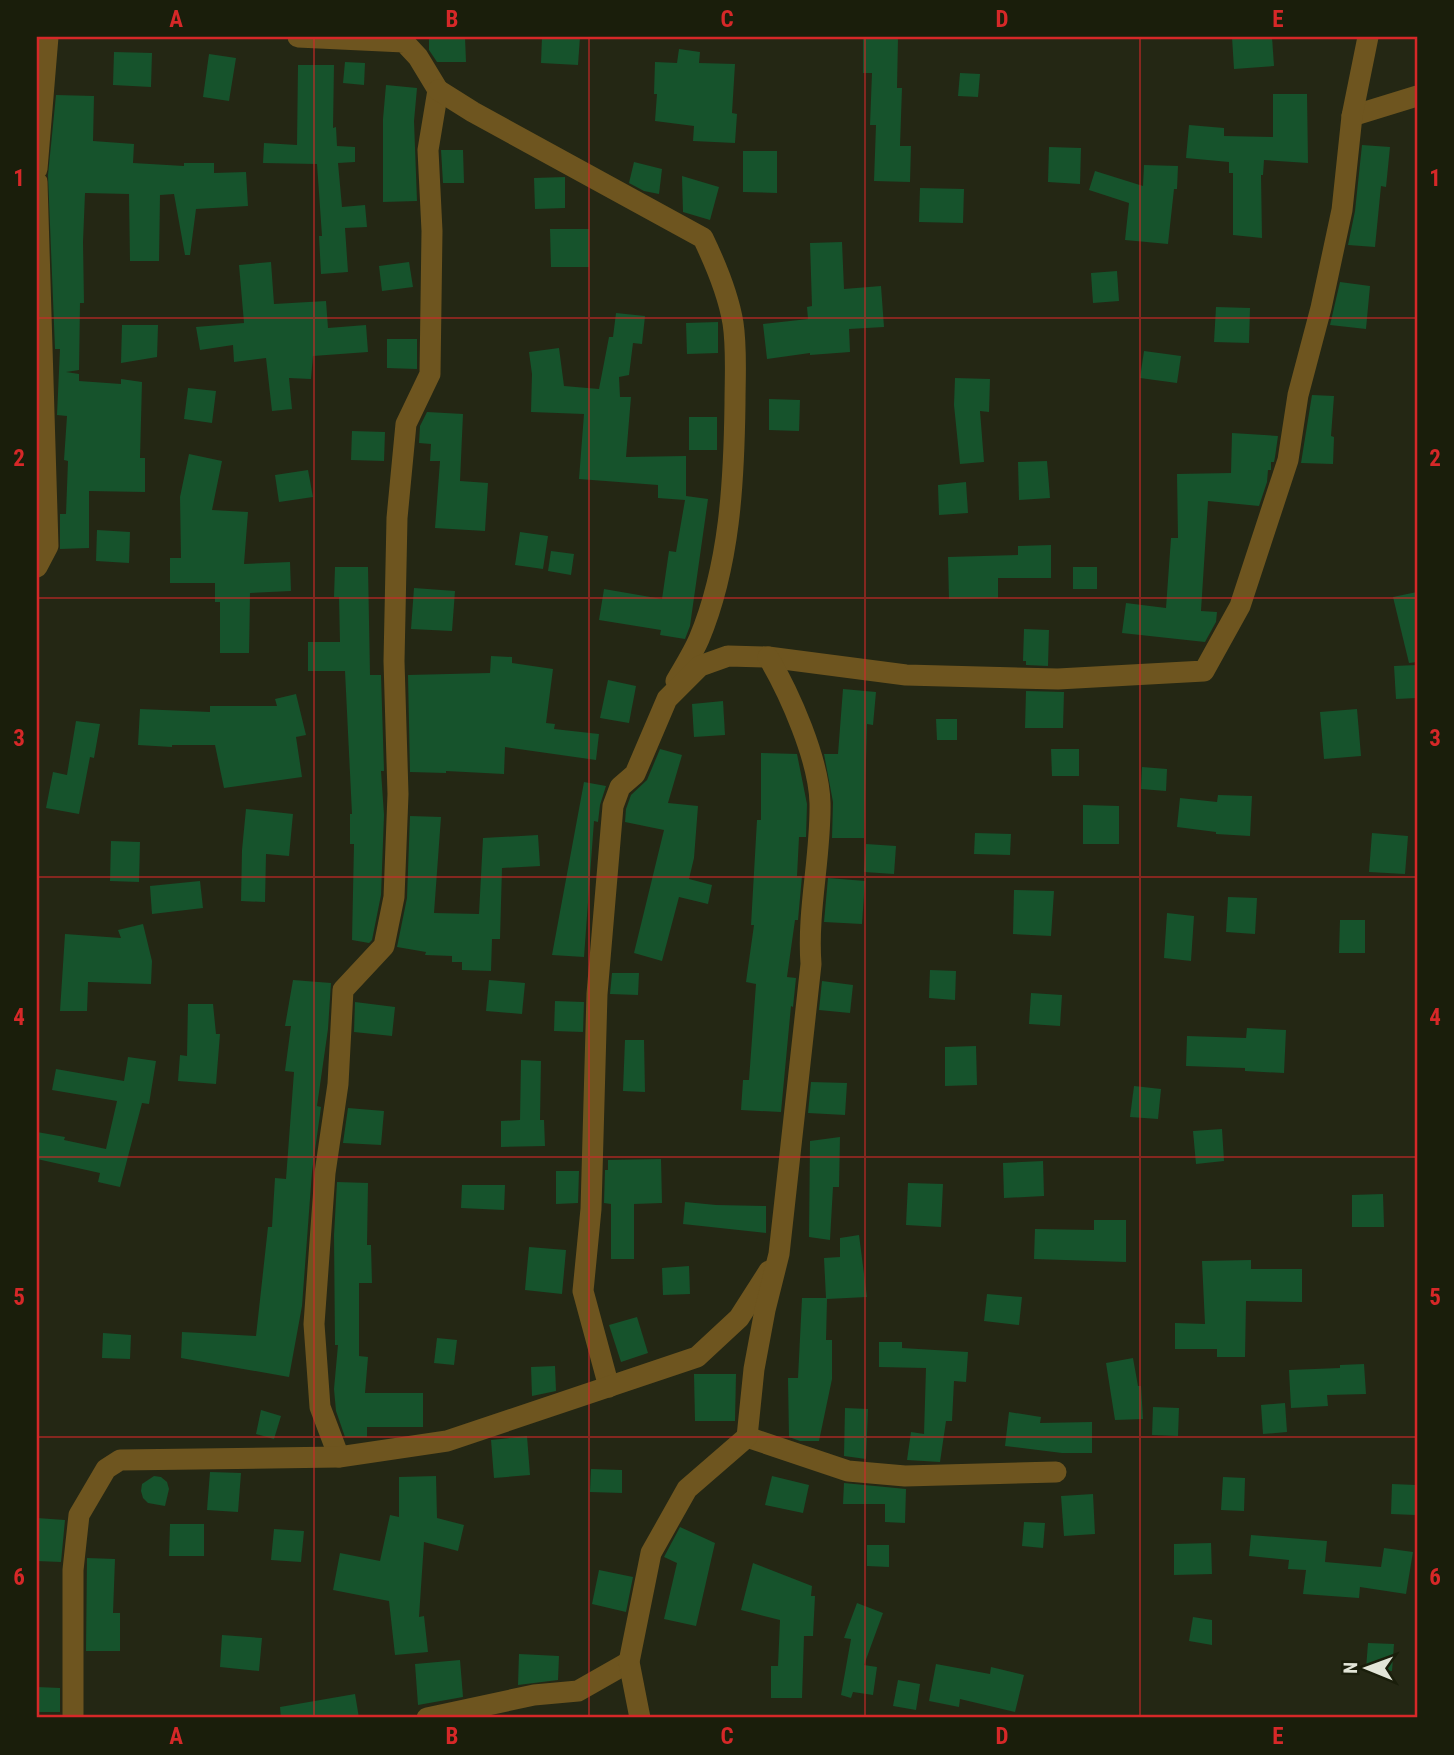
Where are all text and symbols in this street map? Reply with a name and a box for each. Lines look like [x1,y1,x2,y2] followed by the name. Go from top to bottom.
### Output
[169,6,183,33] text: A
[446,6,458,33] text: B
[720,6,734,33] text: C
[996,6,1009,33] text: D
[1272,6,1284,33] text: E
[13,165,25,192] text: 1
[1429,165,1441,192] text: 1
[13,445,25,472] text: 2
[1429,445,1441,472] text: 2
[13,725,25,752] text: 3
[1429,725,1441,752] text: 3
[13,1004,25,1031] text: 4
[1429,1004,1441,1031] text: 4
[13,1284,25,1311] text: 5
[1429,1284,1441,1311] text: 5
[13,1564,25,1591] text: 6
[1429,1564,1441,1591] text: 6
[1332,1632,1402,1702] north arrow
[1339,1662,1362,1674] text: N
[169,1723,183,1750] text: A
[446,1723,458,1750] text: B
[720,1723,734,1750] text: C
[996,1723,1009,1750] text: D
[1272,1723,1284,1750] text: E

